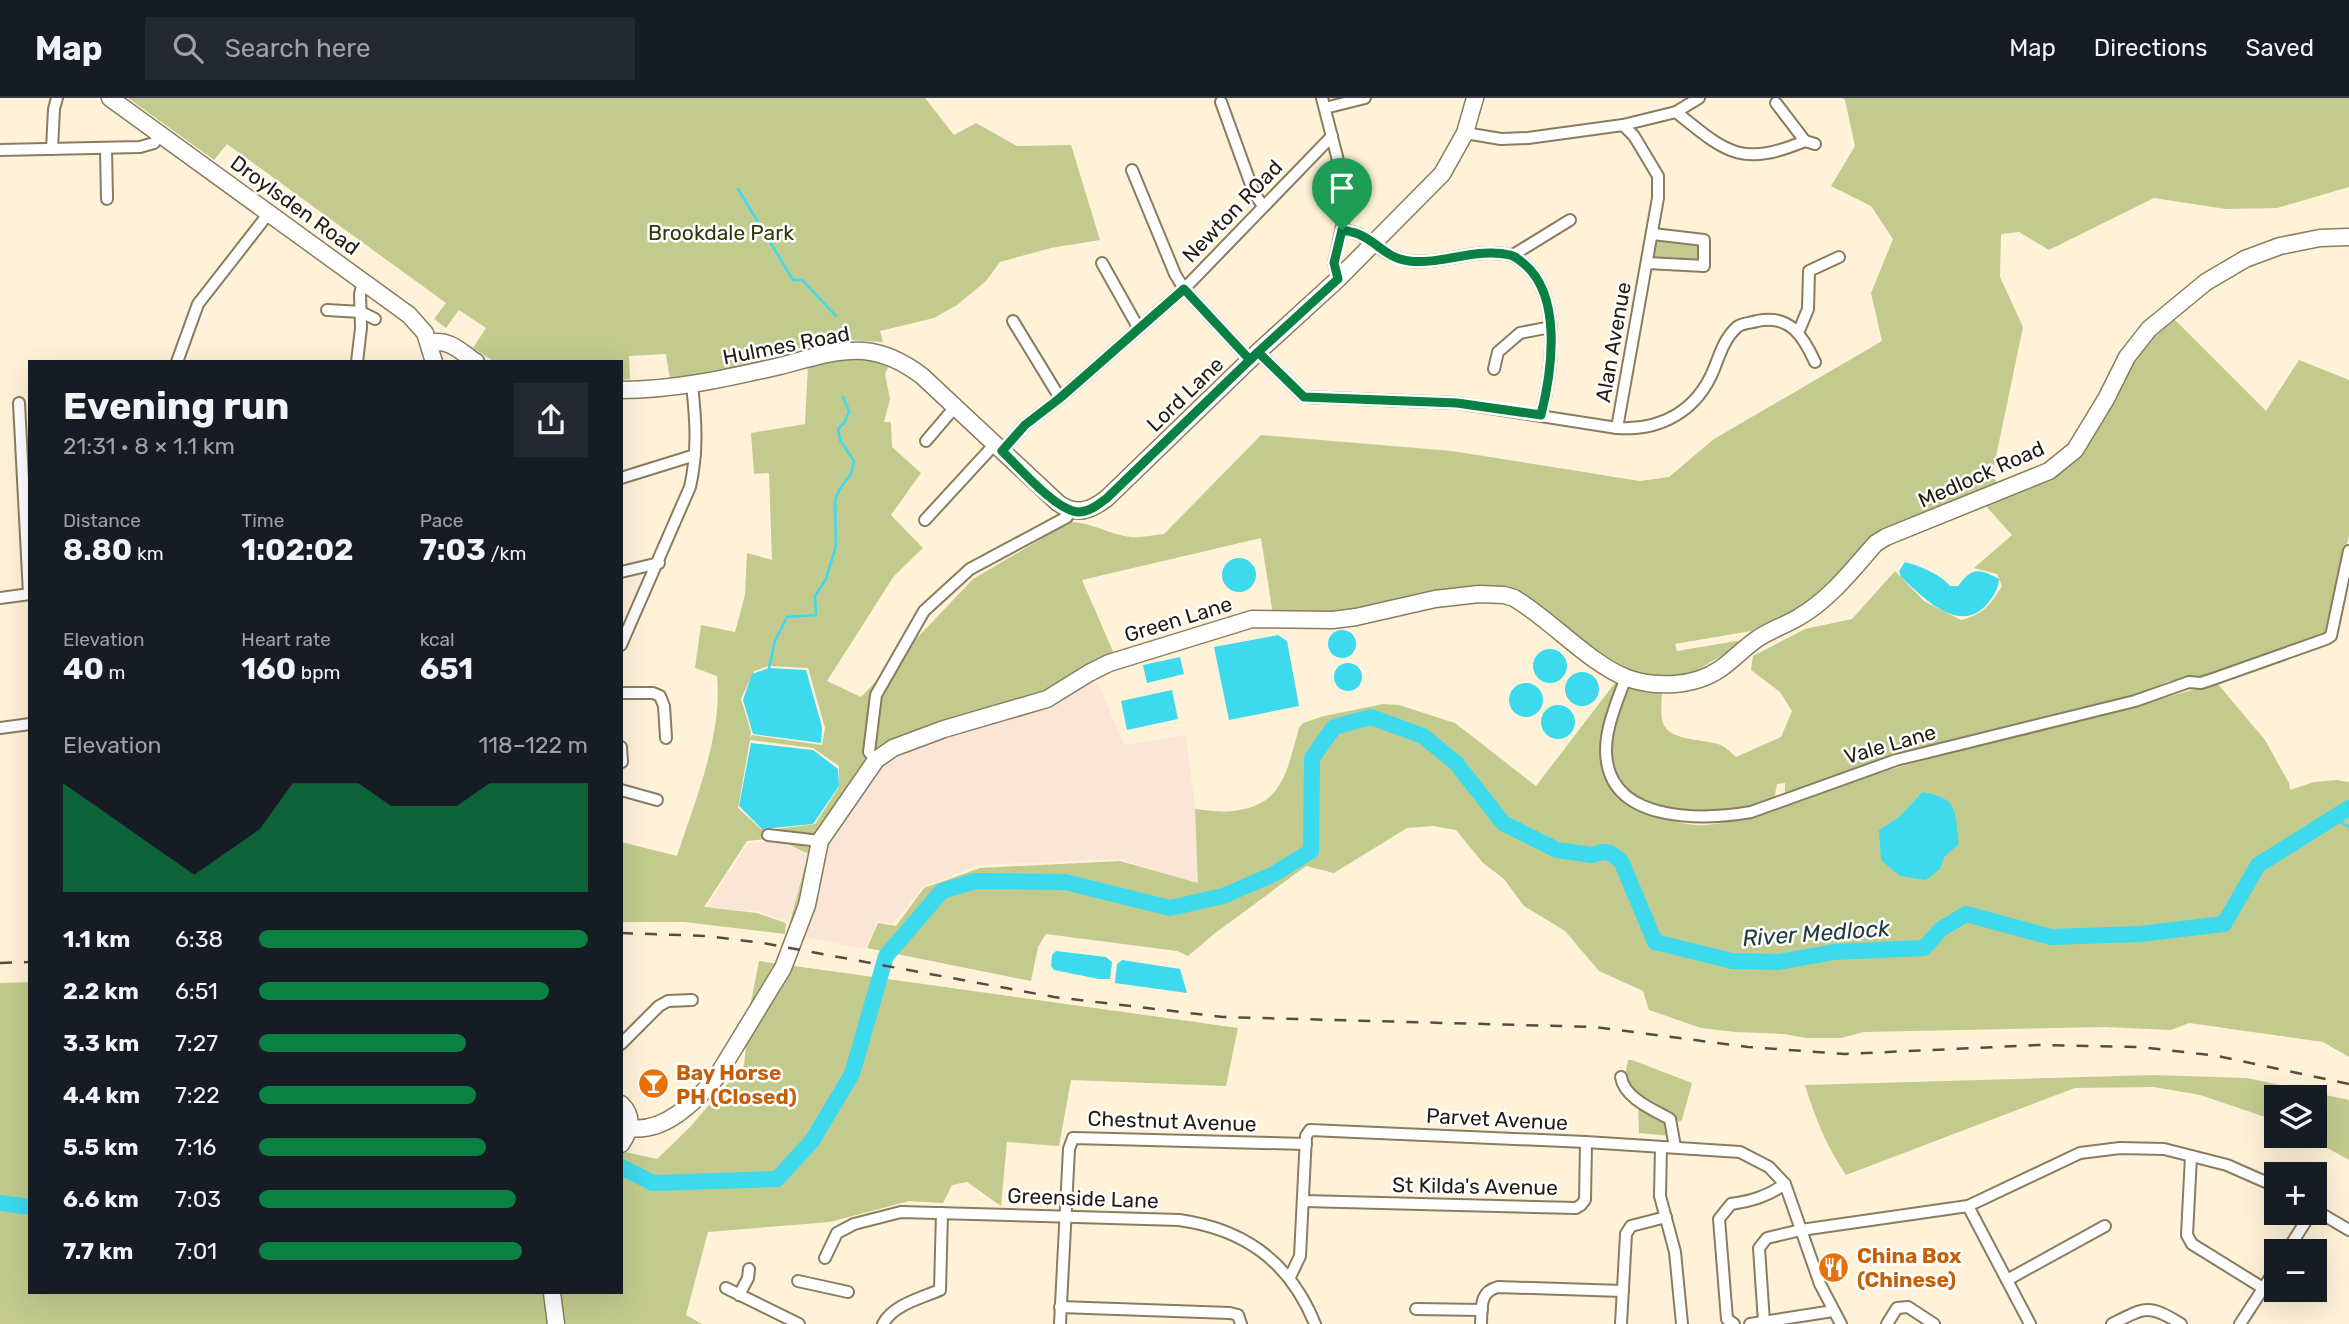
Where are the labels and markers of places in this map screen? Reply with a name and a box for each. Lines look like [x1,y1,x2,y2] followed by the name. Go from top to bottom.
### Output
[1312,158,1372,230] pin
[676,1060,797,1109] place label: Bay Horse PH (Closed)
[636,1067,670,1101] bar icon: Bay Horse PH (Closed)
[1857,1243,1962,1292] place label: China Box (Chinese)
[1817,1250,1851,1284] restaurant icon: China Box (Chinese)

